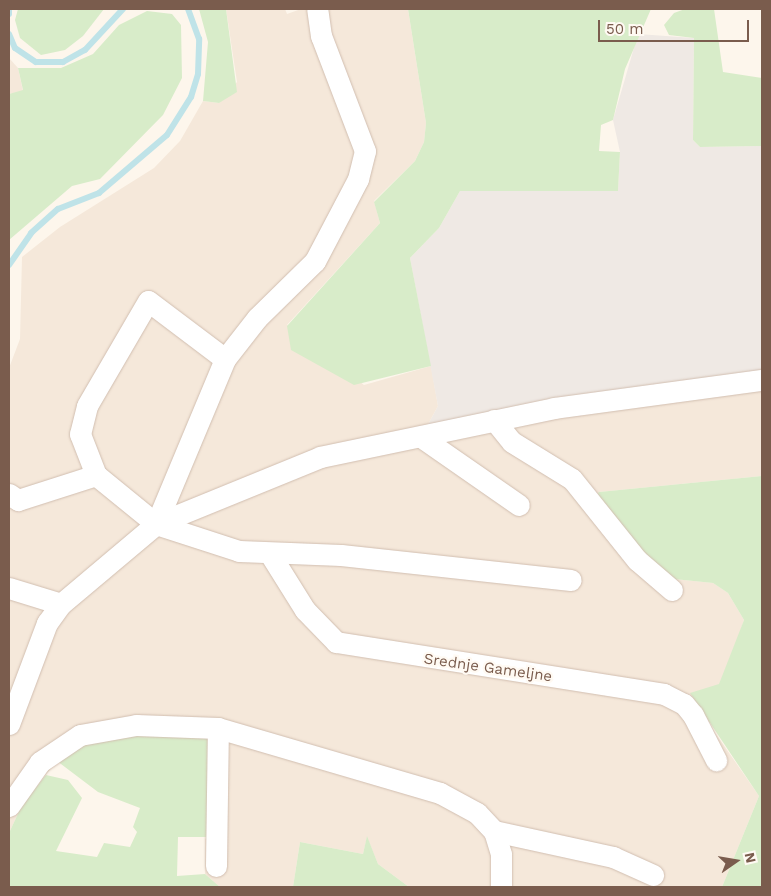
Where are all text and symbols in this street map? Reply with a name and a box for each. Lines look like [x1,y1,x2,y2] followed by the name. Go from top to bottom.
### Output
[601,10,752,42] scale bar
[606,20,643,38] text: 50 m
[423,650,553,686] street label: Srednje Gameljne
[711,836,761,886] north arrow
[742,851,760,864] text: N

